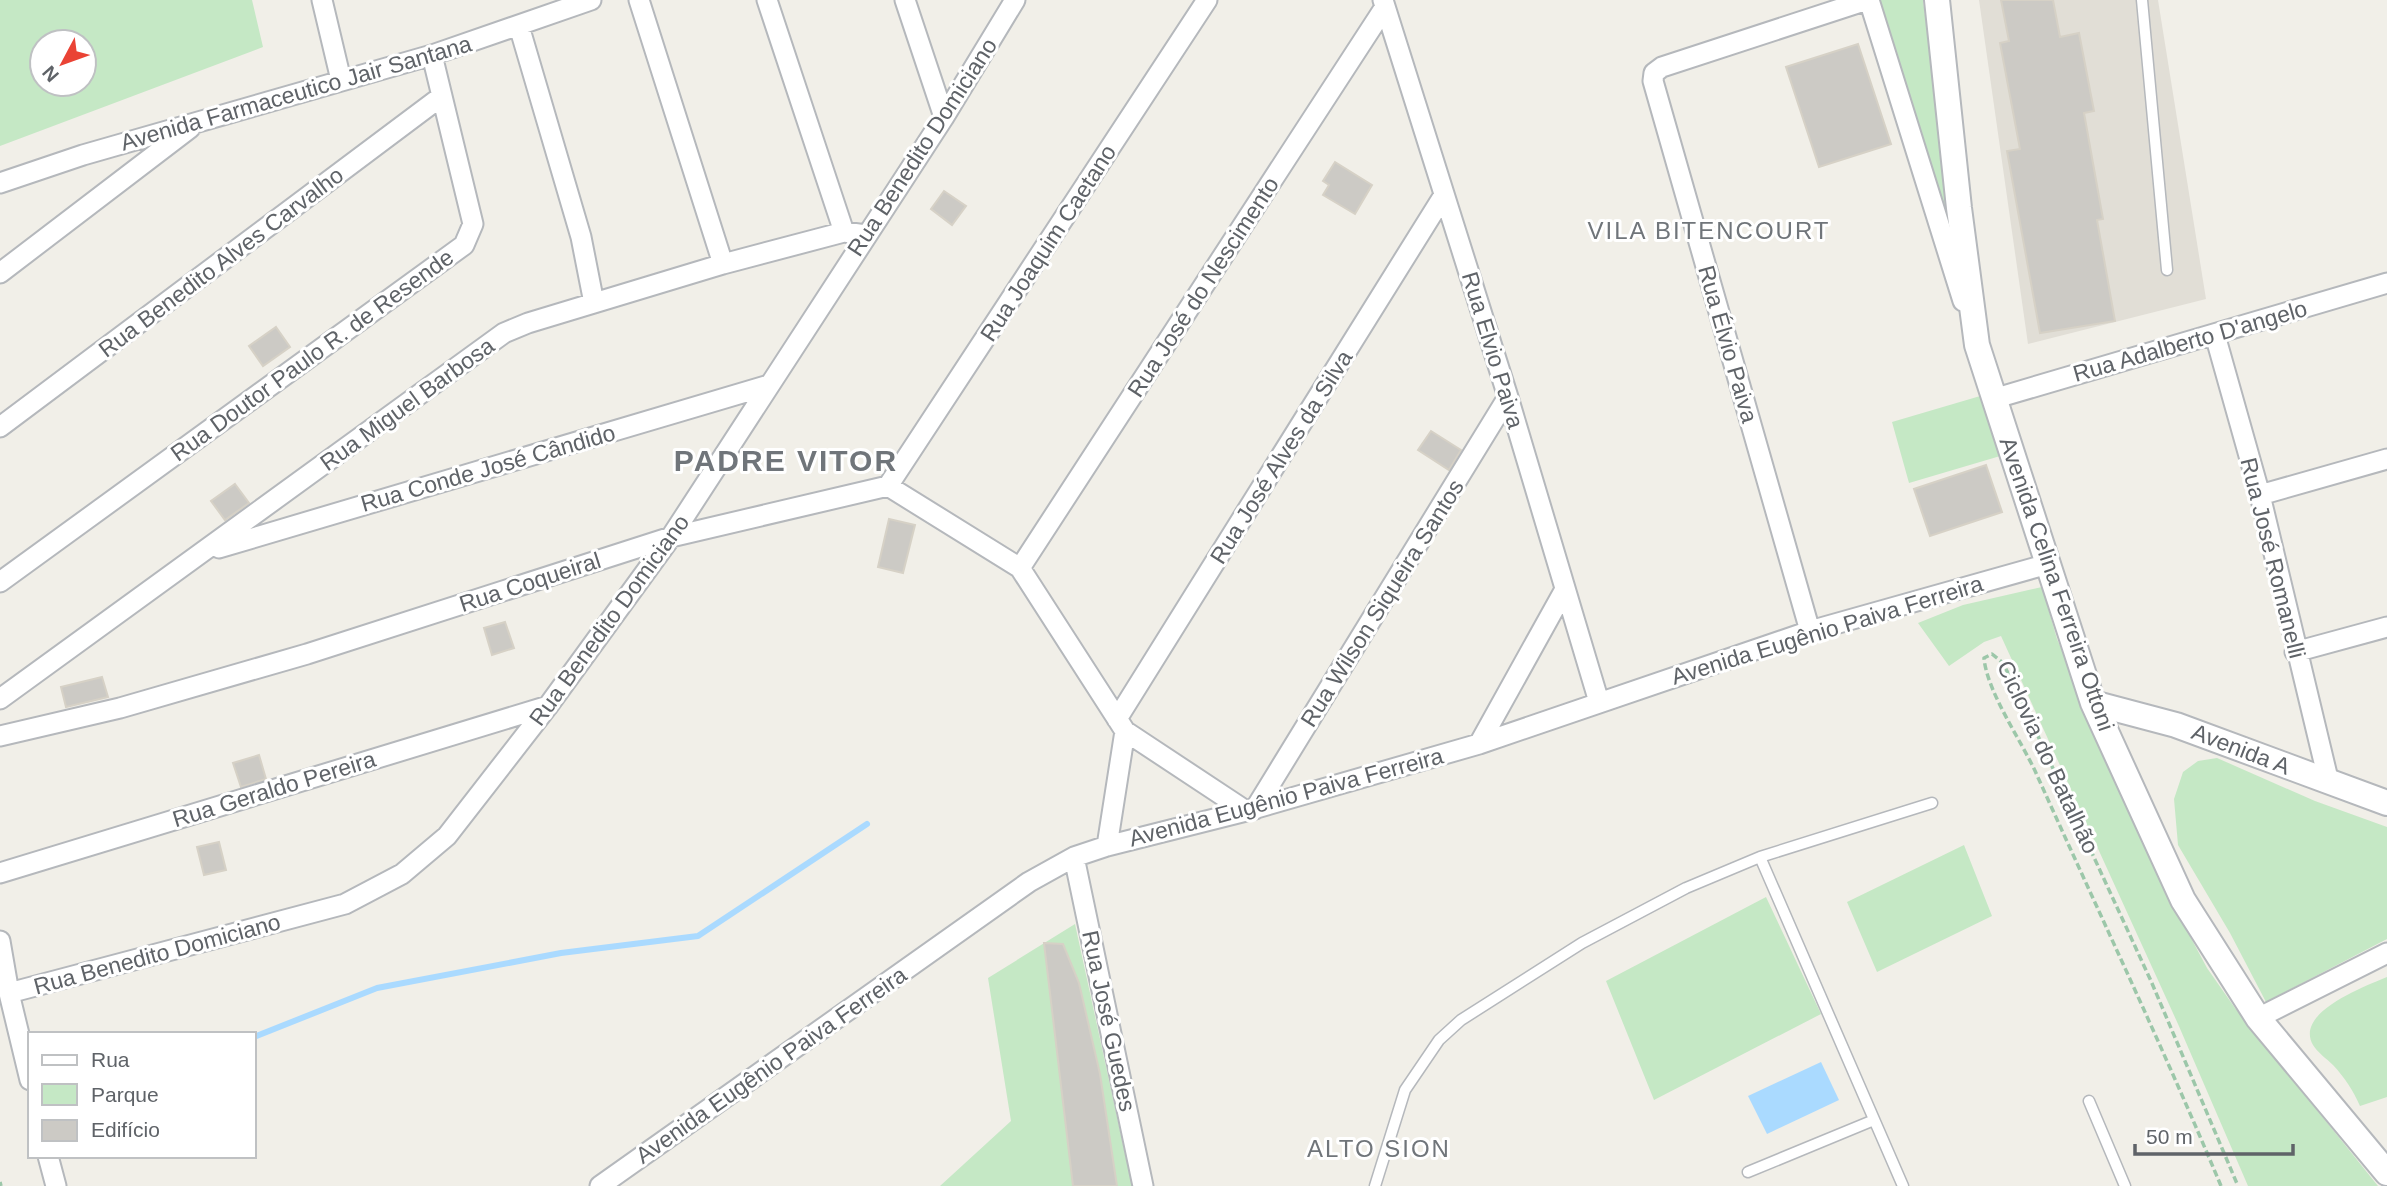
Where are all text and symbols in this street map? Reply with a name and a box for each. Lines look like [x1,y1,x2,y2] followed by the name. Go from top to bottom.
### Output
[28,28,98,98] north arrow
[117,30,475,156] street label: Avenida Farmaceutico Jair Santana
[842,33,1002,261] street label: Rua Benedito Domiciano
[38,62,63,86] text: N
[975,140,1121,346] street label: Rua Joaquim Caetano
[94,162,348,362] street label: Rua Benedito Alves Carvalho
[1122,172,1284,402] street label: Rua José do Nescimento
[1588,217,1830,244] district label: VILA BITENCOURT
[166,244,458,466] street label: Rua Doutor Paulo R. de Resende
[1693,262,1763,426] street label: Rua Élvio Paiva
[1457,269,1529,432] street label: Rua Elvio Paiva
[2070,295,2310,387] street label: Rua Adalberto D'angelo
[315,332,499,476] street label: Rua Miguel Barbosa
[1205,345,1358,569] street label: Rua José Alves da Silva
[358,419,618,517] street label: Rua Conde José Cândido
[1994,434,2120,734] street label: Avenida Celina Ferreira Ottoni
[674,444,898,477] district label: PADRE VITOR
[2235,455,2311,661] street label: Rua José Romanelli
[1295,475,1469,731] street label: Rua Wilson Siqueira Santos
[524,509,694,731] street label: Rua Benedito Domiciano
[456,547,604,617] street label: Rua Coqueiral
[1668,570,1986,690] street label: Avenida Eugênio Paiva Ferreira
[1992,656,2104,858] street label: Ciclovia do Batalhão
[2188,718,2294,780] street label: Avenida A
[1126,742,1446,852] street label: Avenida Eugênio Paiva Ferreira
[169,746,379,832] street label: Rua Geraldo Pereira
[31,909,283,999] street label: Rua Benedito Domiciano
[1077,928,1141,1114] street label: Rua José Guedes
[631,961,911,1169] street label: Avenida Eugênio Paiva Ferreira
[28,1032,256,1158] legend
[91,1048,130,1071] text: Rua
[91,1083,159,1106] text: Parque
[2135,1112,2292,1156] scale bar
[91,1118,160,1141] text: Edifício
[2146,1125,2193,1148] text: 50 m
[1307,1135,1451,1162] district label: ALTO SION

